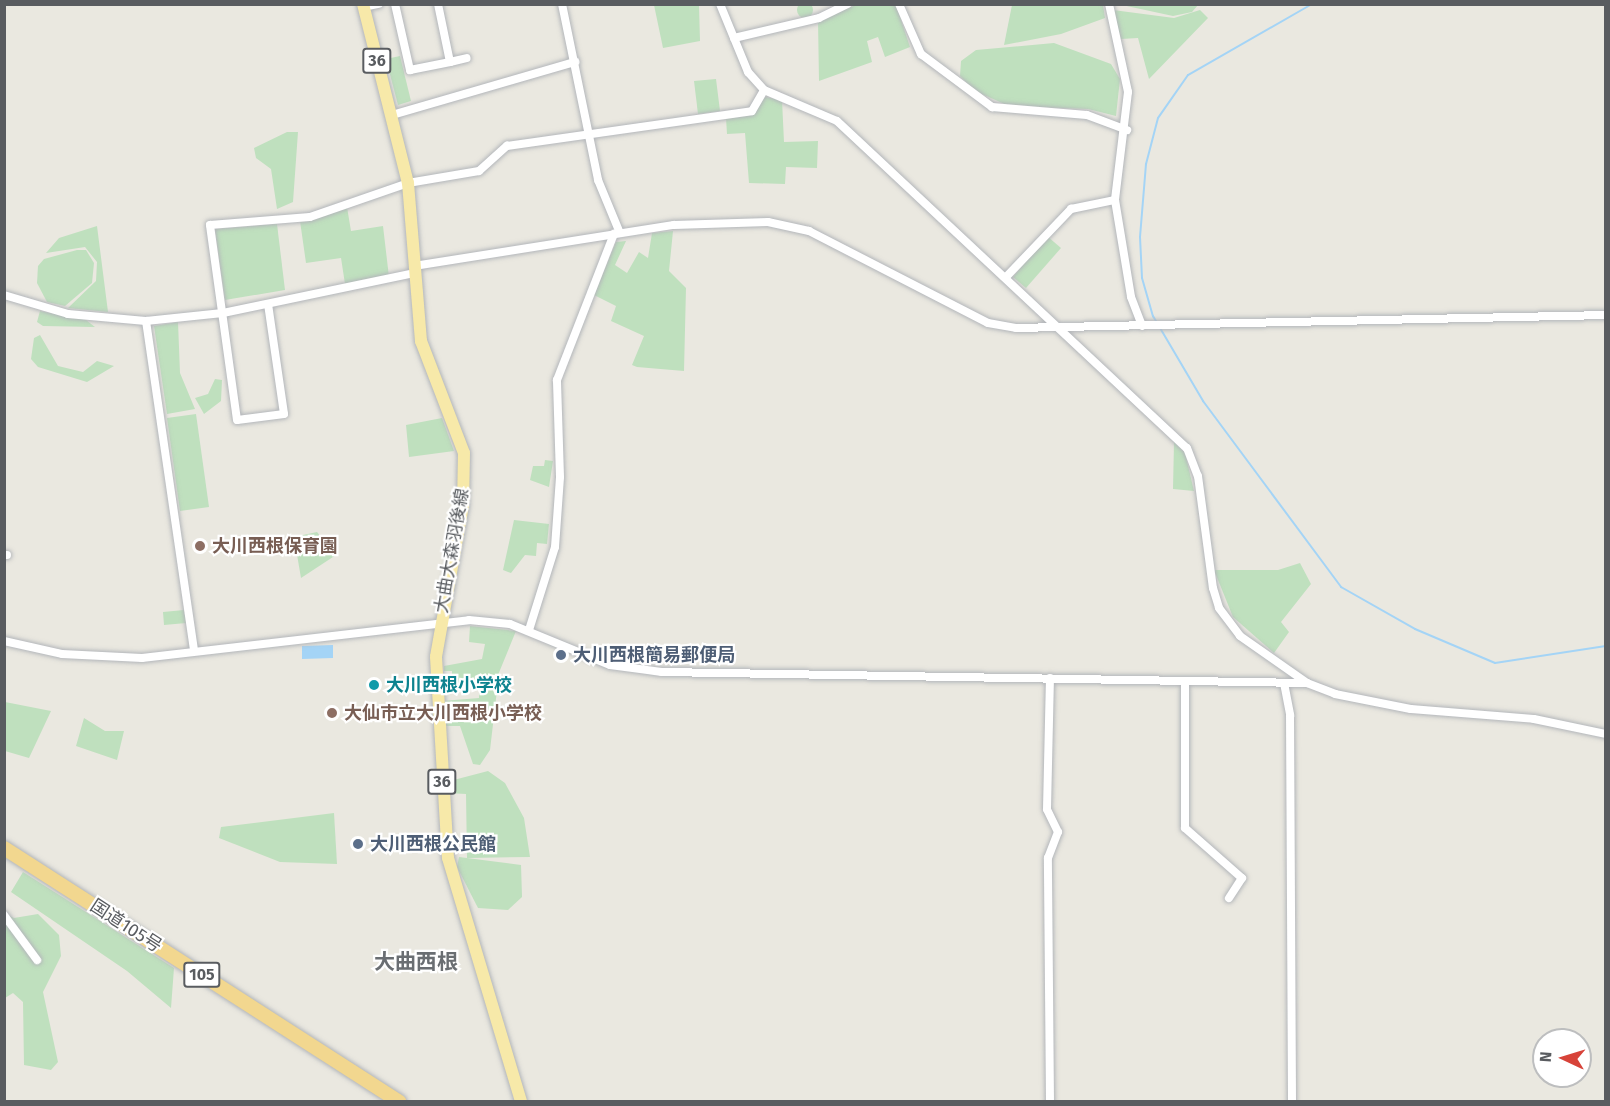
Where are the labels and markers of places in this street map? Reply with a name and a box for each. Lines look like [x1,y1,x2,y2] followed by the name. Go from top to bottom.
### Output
[212,535,338,557] place label: 大川西根保育園
[193,539,207,553] marker: 大川西根保育園
[573,644,735,666] place label: 大川西根簡易郵便局
[554,648,568,662] marker: 大川西根簡易郵便局
[386,674,512,696] place label: 大川西根小学校
[367,678,381,692] marker: 大川西根小学校
[344,702,542,724] place label: 大仙市立大川西根小学校
[325,706,339,720] marker: 大仙市立大川西根小学校
[370,833,496,855] place label: 大川西根公民館
[351,837,365,851] marker: 大川西根公民館

